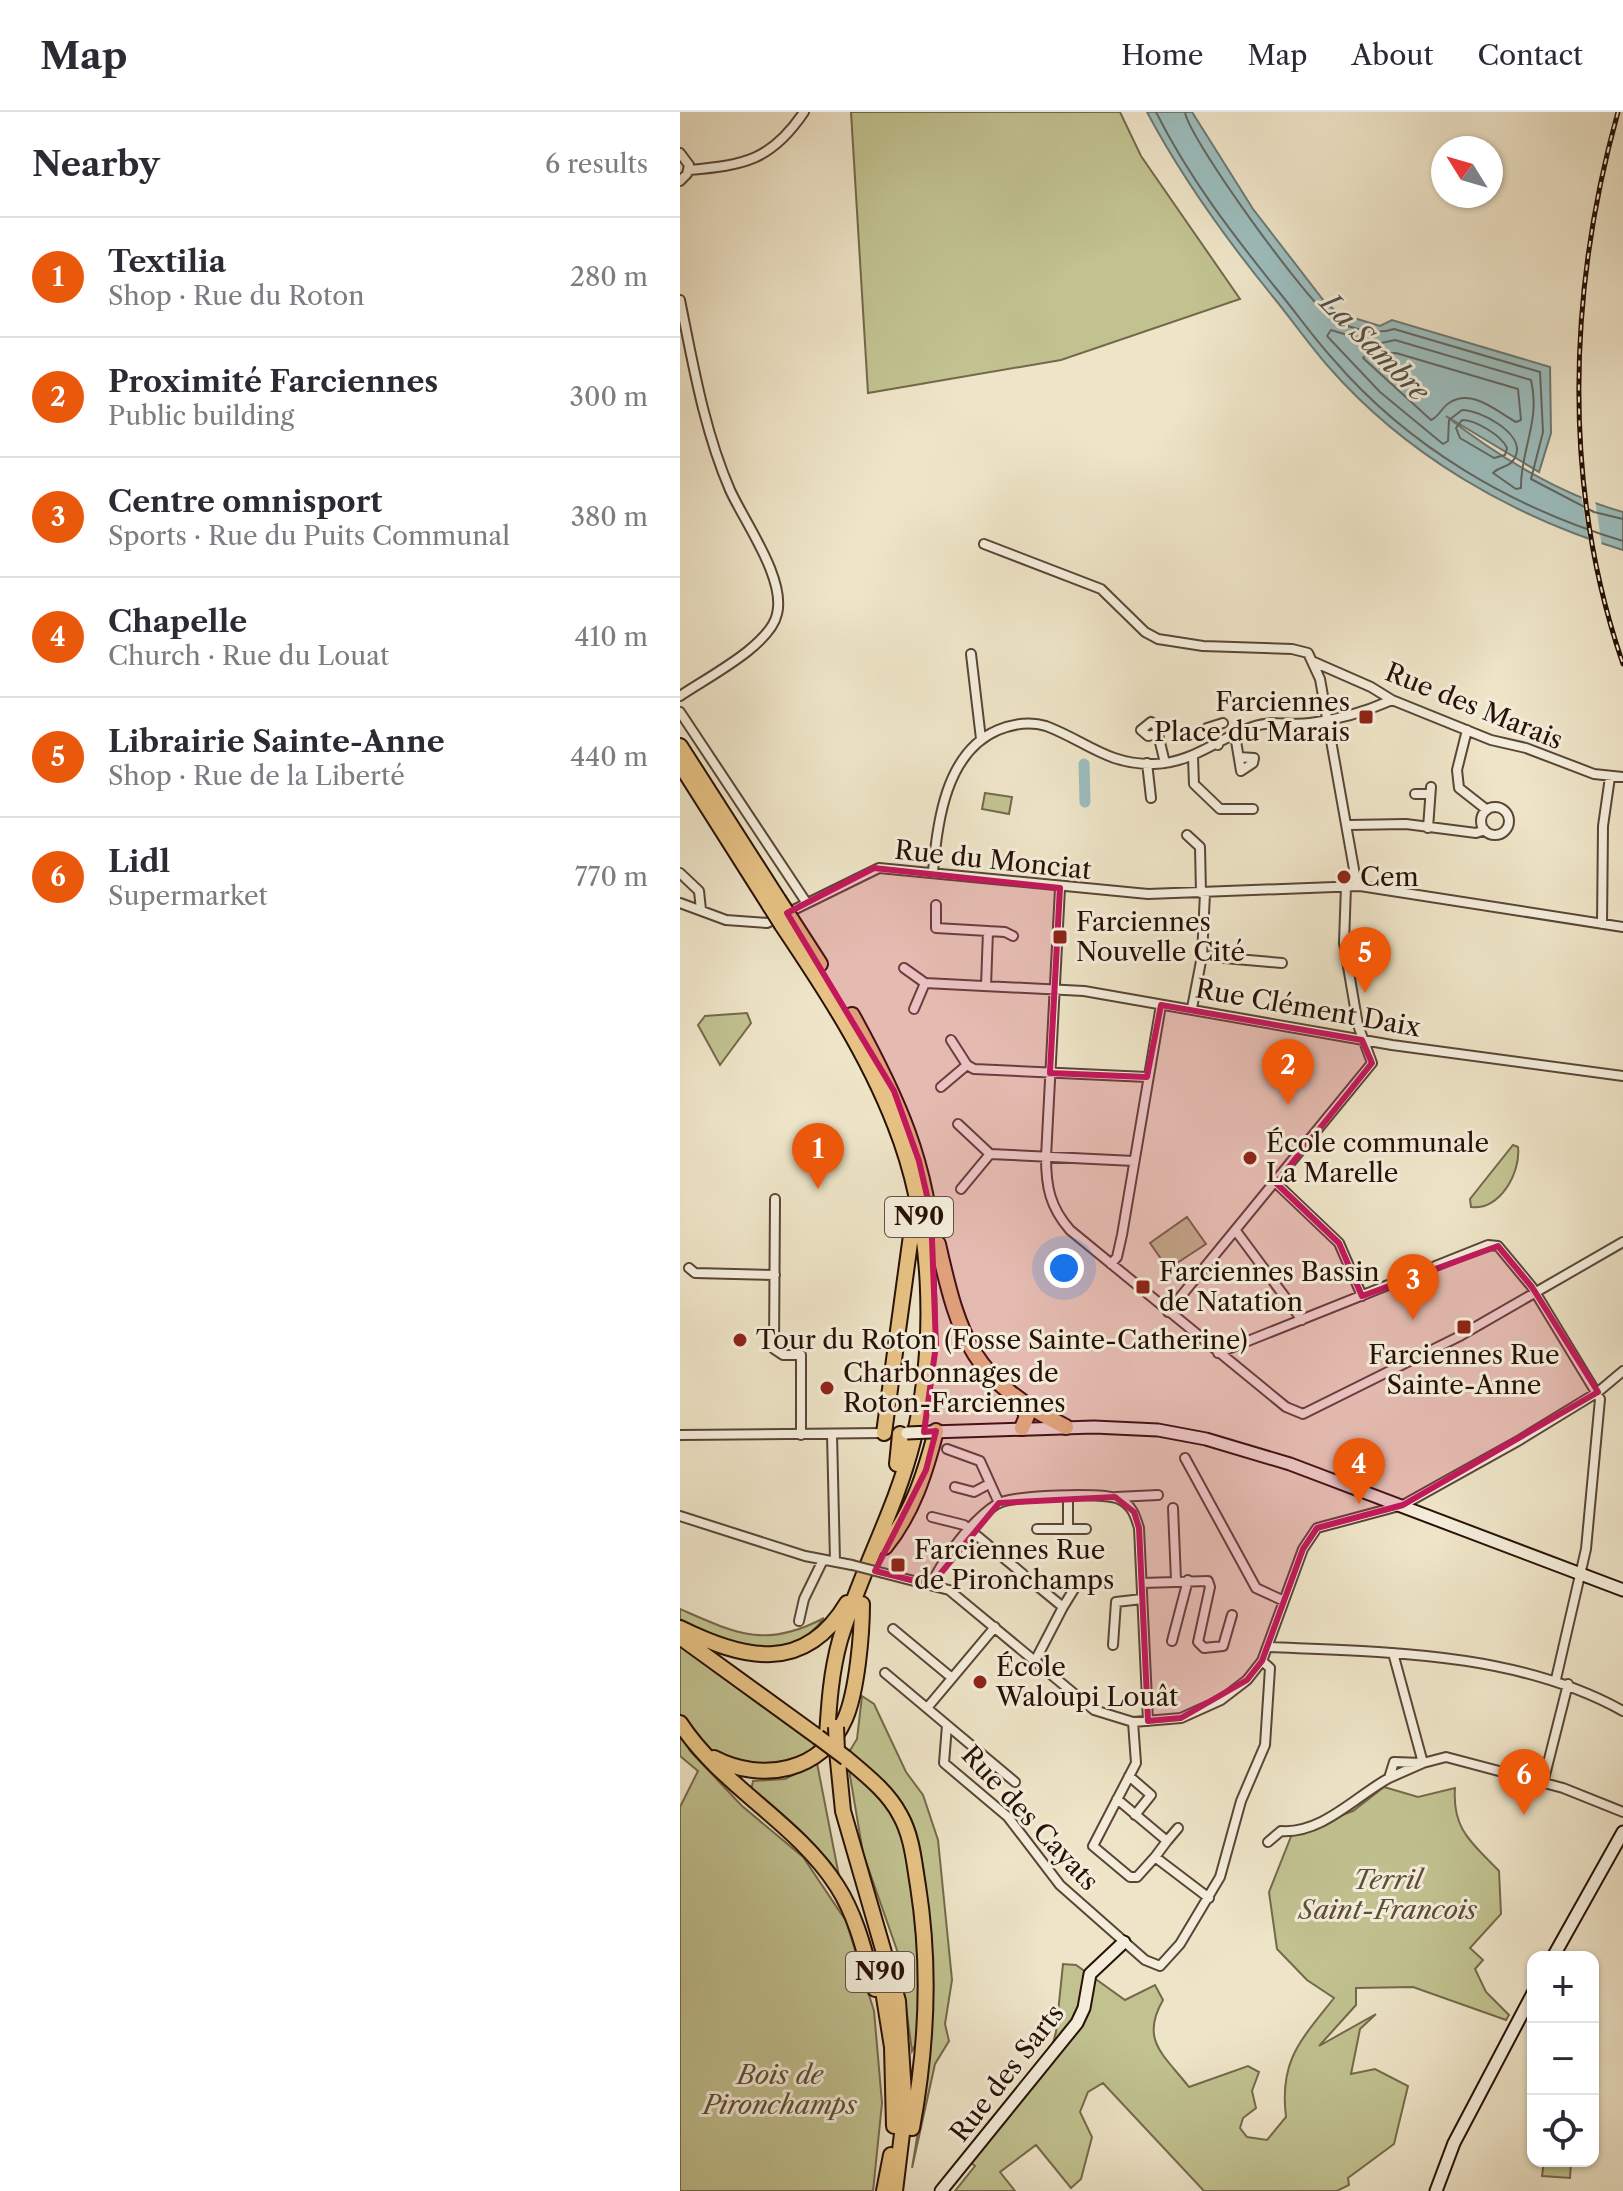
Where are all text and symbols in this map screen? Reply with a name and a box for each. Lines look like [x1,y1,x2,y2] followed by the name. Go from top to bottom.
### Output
[40,32,128,79] text: Map
[1121,38,1203,72] text: Home
[1247,38,1307,72] text: Map
[1351,38,1433,72] text: About
[1477,38,1583,72] text: Contact
[1431,136,1503,208] north arrow
[32,143,160,185] text: Nearby
[545,148,648,180] text: 6 results
[108,243,226,280] text: Textilia
[52,261,64,293] text: 1
[570,261,648,293] text: 280 m
[108,280,364,312] text: Shop · Rue du Roton
[1312,284,1437,409] water label: La Sambre
[108,363,438,400] text: Proximité Farciennes
[50,381,66,413] text: 2
[570,381,648,413] text: 300 m
[108,400,294,432] text: Public building
[108,483,382,520] text: Centre omnisport
[51,501,65,533] text: 3
[571,501,648,533] text: 380 m
[108,520,510,552] text: Sports · Rue du Puits Communal
[108,603,247,640] text: Chapelle
[50,621,66,653] text: 4
[574,621,648,653] text: 410 m
[108,640,389,672] text: Church · Rue du Louat
[1381,656,1567,756] street label: Rue des Marais
[1154,686,1350,748] place label: Farciennes Place du Marais
[1357,708,1375,726] marker: Farciennes Place du Marais
[108,723,445,760] text: Librairie Sainte-Anne
[51,741,65,773] text: 5
[570,741,648,773] text: 440 m
[108,760,405,792] text: Shop · Rue de la Liberté
[893,834,1094,886] street label: Rue du Monciat
[108,843,170,880] text: Lidl
[50,861,66,893] text: 6
[575,861,648,893] text: 770 m
[1360,861,1419,893] place label: Cem
[1335,868,1353,886] marker: Cem
[108,880,268,912] text: Supermarket
[1076,906,1245,968] place label: Farciennes Nouvelle Cité
[1339,927,1391,993] pin: 5
[1051,928,1069,946] marker: Farciennes Nouvelle Cité
[1193,972,1424,1044] street label: Rue Clément Daix
[1262,1039,1314,1105] pin: 2
[792,1123,844,1189] pin: 1
[1266,1127,1489,1189] place label: École communale La Marelle
[1241,1149,1259,1167] marker: École communale La Marelle
[885,1197,953,1237] road number: N90
[1044,1248,1084,1288] your location
[1387,1254,1439,1320] pin: 3
[1159,1256,1380,1318] place label: Farciennes Bassin de Natation
[1134,1278,1152,1296] marker: Farciennes Bassin de Natation
[1455,1318,1473,1336] marker: Farciennes Rue Sainte-Anne
[756,1324,1248,1356] place label: Tour du Roton (Fosse Sainte-Catherine)
[731,1331,749,1349] marker: Tour du Roton (Fosse Sainte-Catherine)
[1368,1339,1560,1401] place label: Farciennes Rue Sainte-Anne
[843,1357,1066,1419] place label: Charbonnages de Roton-Farciennes
[818,1379,836,1397] marker: Charbonnages de Roton-Farciennes
[1333,1438,1385,1504] pin: 4
[914,1534,1114,1596] place label: Farciennes Rue de Pironchamps
[889,1556,907,1574] marker: Farciennes Rue de Pironchamps
[995,1651,1179,1713] place label: École Waloupi Louât
[971,1673,989,1691] marker: École Waloupi Louât
[955,1739,1105,1897] street label: Rue des Cayats
[1498,1749,1550,1815] pin: 6
[1297,1864,1478,1926] park label: Terril Saint-Francois
[1527,1951,1599,2167] map controls
[1527,1951,1599,2023] button: +
[846,1952,914,1992] road number: N90
[943,1998,1071,2148] street label: Rue des Sarts
[1527,2023,1599,2095] button: −
[701,2059,858,2121] park label: Bois de Pironchamps
[1527,2095,1599,2167] button: locate

